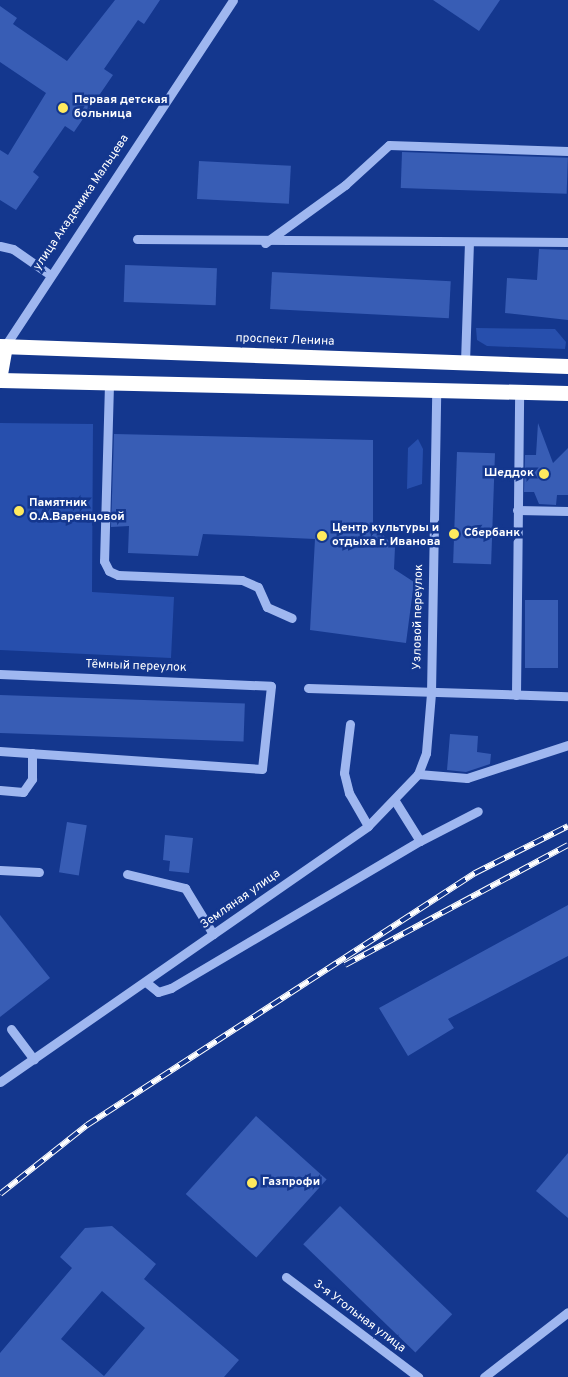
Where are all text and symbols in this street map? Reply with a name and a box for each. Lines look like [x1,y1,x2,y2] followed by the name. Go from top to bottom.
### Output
[74,94,168,122] place label: Первая детская больница
[56,101,70,115] marker: Первая детская больница
[31,132,133,274] street label: улица Академика Мальцева
[235,332,335,350] street label: проспект Ленина
[484,467,534,481] place label: Шеддок
[538,468,550,480] marker: Шеддок
[29,497,125,525] place label: Памятник О.А.Варенцовой
[13,505,25,517] marker: Памятник О.А.Варенцовой
[332,522,441,550] place label: Центр культуры и отдыха г. Иванова
[464,527,520,541] place label: Сбербанк
[448,528,460,540] marker: Сбербанк
[316,530,328,542] marker: Центр культуры и отдыха г. Иванова
[411,564,427,670] street label: Узловой переулок
[85,658,187,676] street label: Тёмный переулок
[198,867,284,933] street label: Земляная улица
[262,1176,320,1190] place label: Газпрофи
[246,1177,258,1189] marker: Газпрофи
[310,1278,408,1356] street label: 3-я Угольная улица

